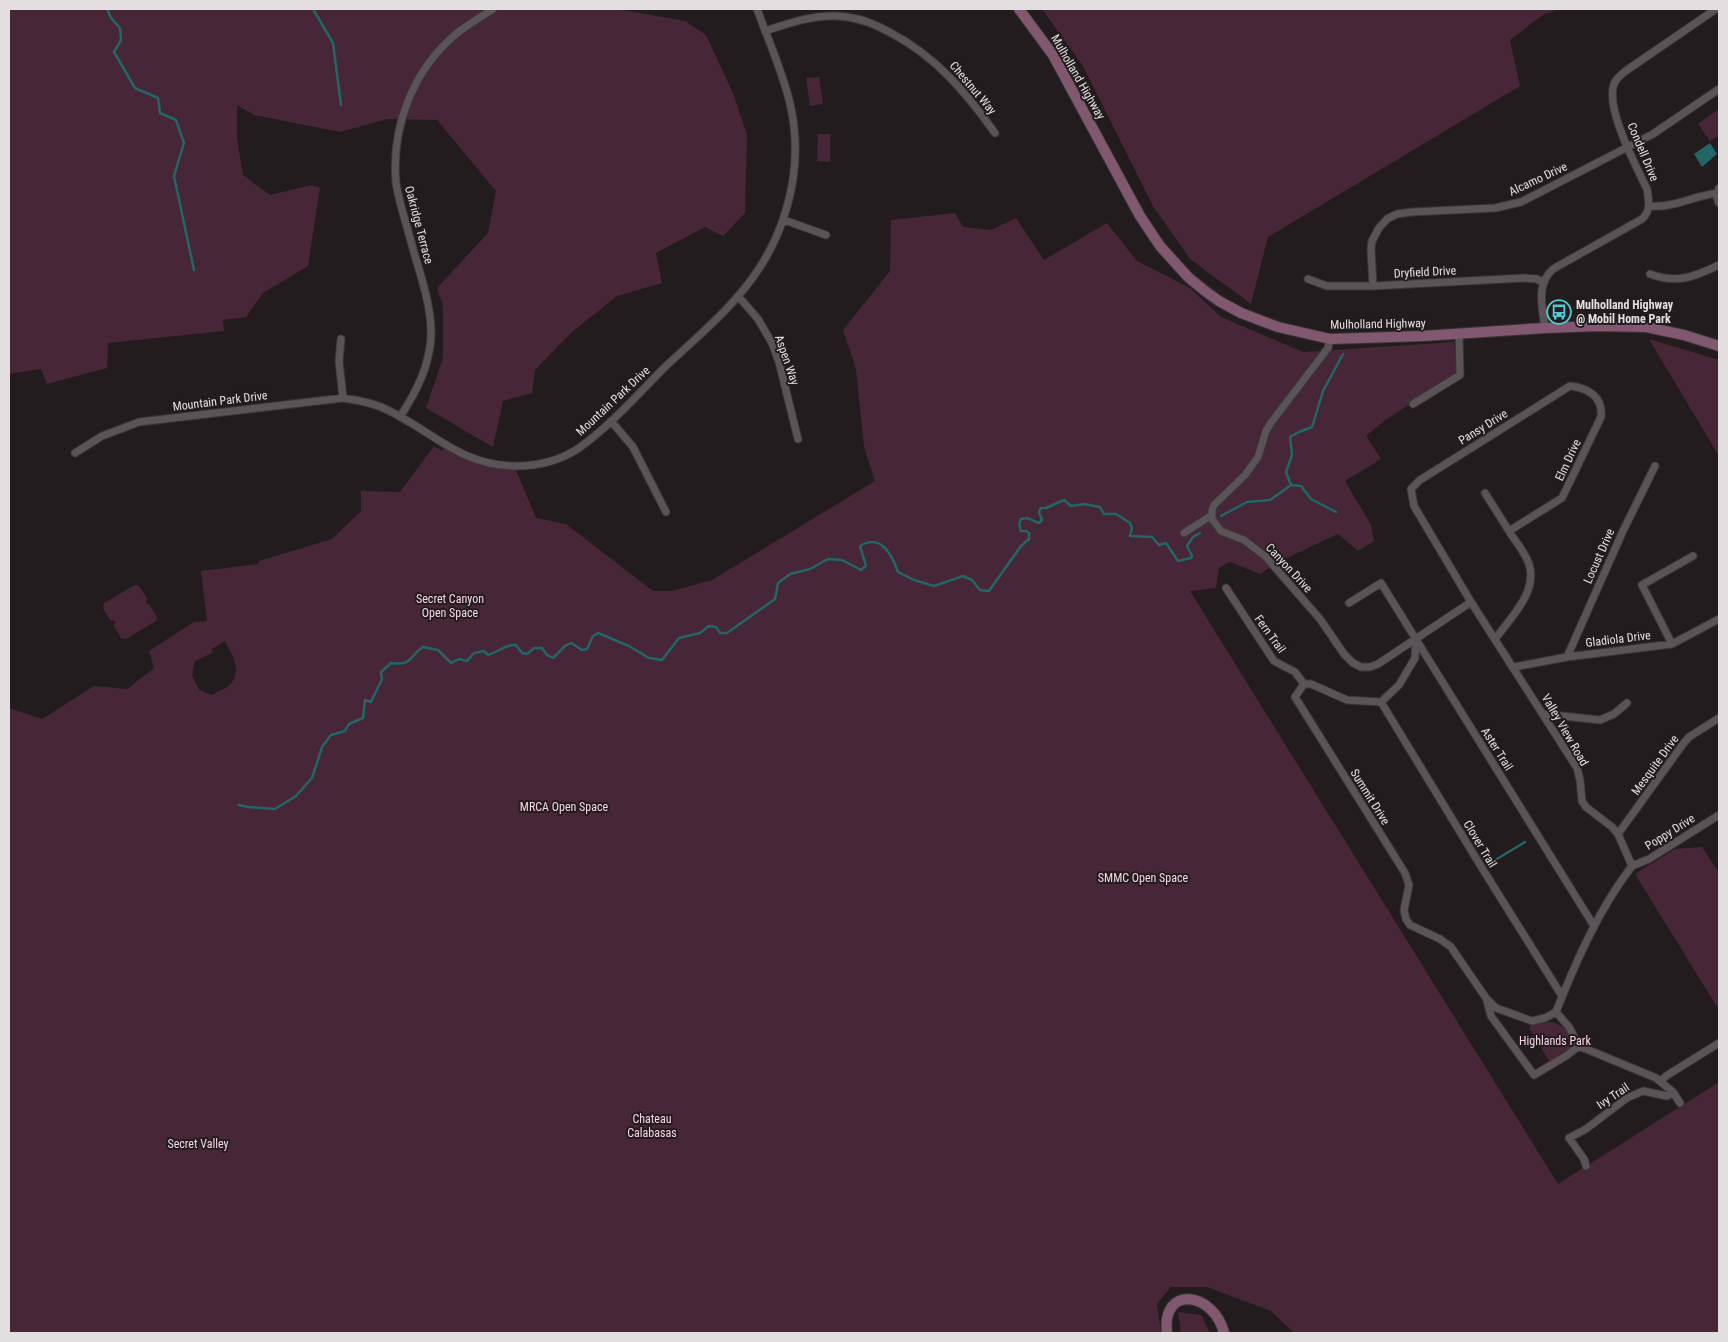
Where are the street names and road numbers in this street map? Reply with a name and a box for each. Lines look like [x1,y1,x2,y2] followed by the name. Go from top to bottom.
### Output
[1048,32,1108,122] street label: Mulholland Highway
[947,59,999,117] street label: Chestnut Way
[1624,121,1662,184] street label: Condell Drive
[1507,159,1570,199] street label: Alcamo Drive
[402,185,436,266] street label: Oakridge Terrace
[1393,263,1457,281] street label: Dryfield Drive
[1330,316,1426,332] street label: Mulholland Highway
[772,333,802,387] street label: Aspen Way
[573,363,653,439] street label: Mountain Park Drive
[172,388,269,414] street label: Mountain Park Drive
[1456,406,1510,448] street label: Pansy Drive
[1552,437,1584,483] street label: Elm Drive
[1581,526,1618,586] street label: Locust Drive
[1263,541,1315,596] street label: Canyon Drive
[1251,612,1289,656] street label: Fern Trail
[1585,628,1652,650] street label: Gladiola Drive
[1539,692,1591,769] street label: Valley View Road
[1478,725,1516,773] street label: Aster Trail
[1629,732,1682,798] street label: Mesquite Drive
[1347,767,1393,828] street label: Summit Drive
[1643,811,1698,853] street label: Poppy Drive
[1460,818,1500,870] street label: Clover Trail
[1594,1080,1632,1112] street label: Ivy Trail

